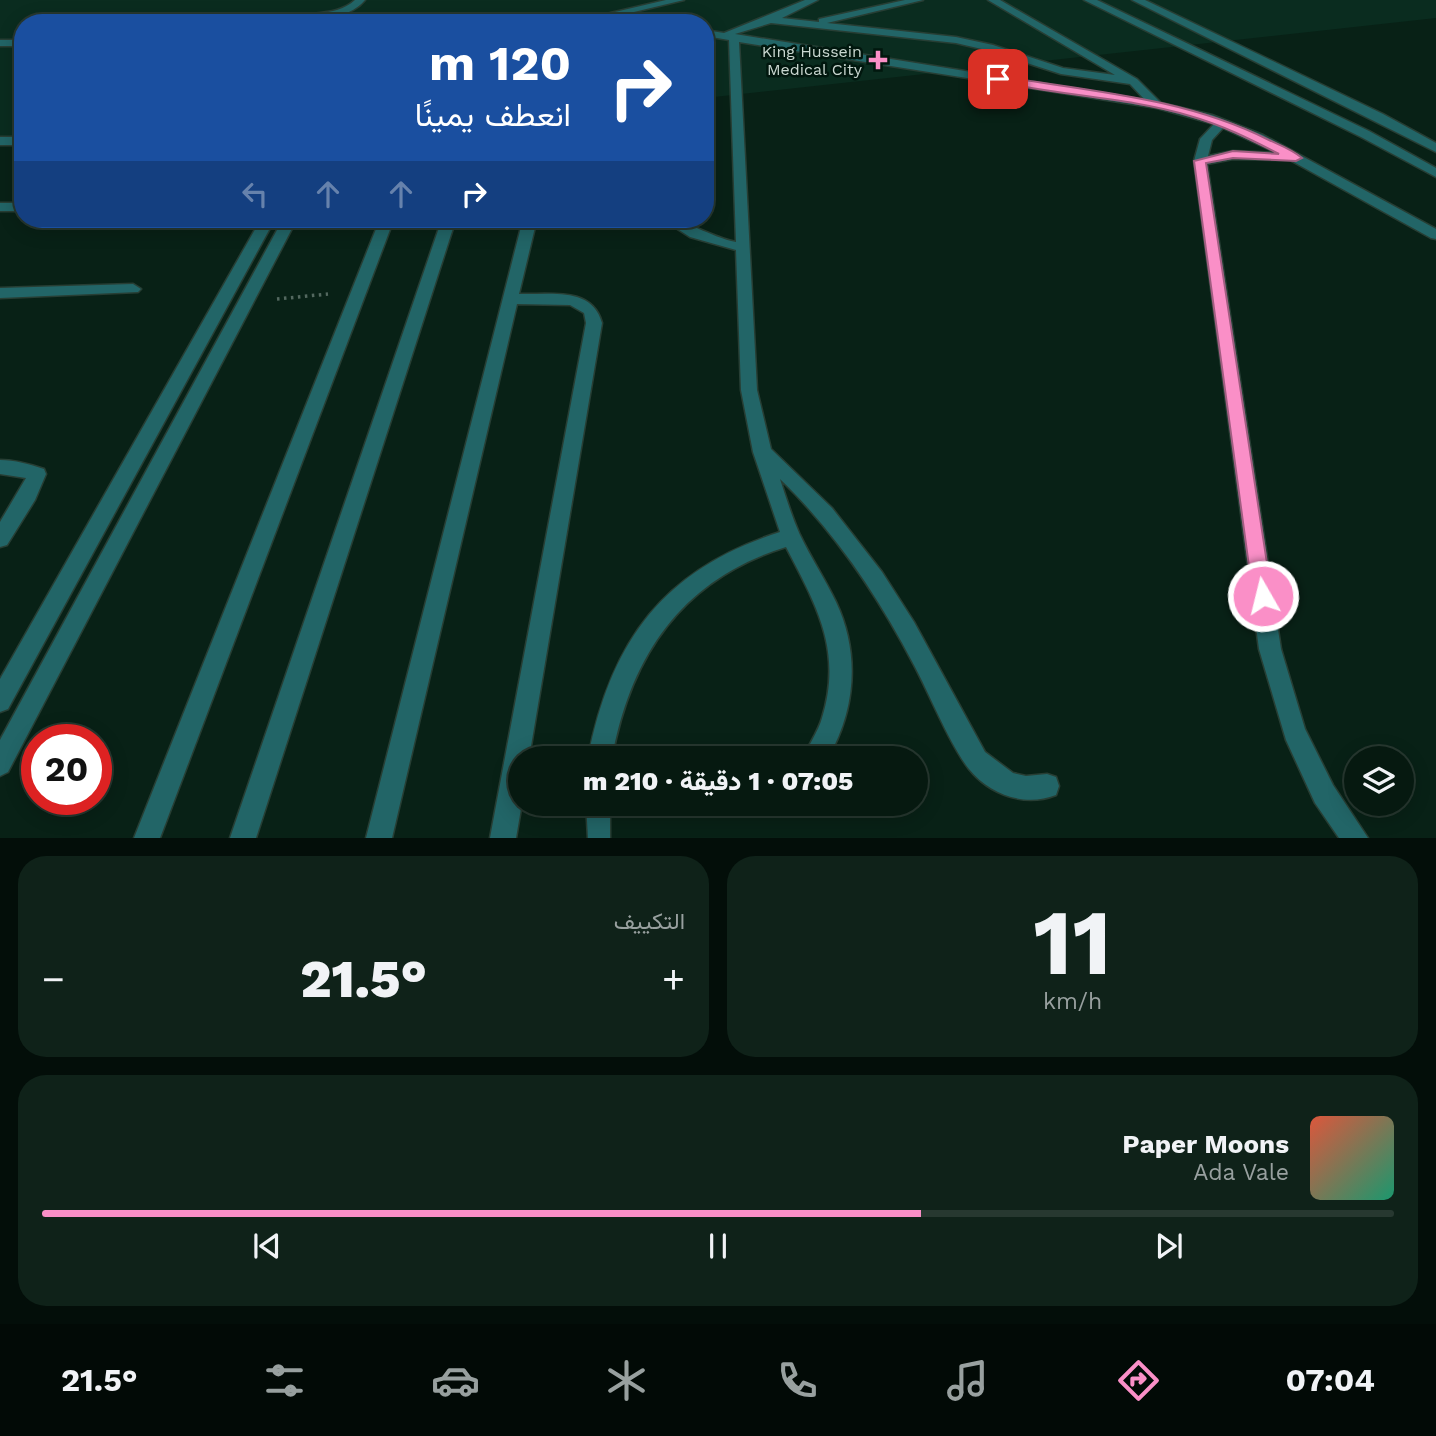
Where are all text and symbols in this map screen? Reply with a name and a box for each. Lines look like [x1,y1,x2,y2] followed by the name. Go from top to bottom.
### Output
[429,34,571,92] text: 120 m
[595,42,686,133] icon: right
[762,42,863,79] place label: King Hussein Medical City
[968,49,1028,109] pin
[868,50,888,70] marker: King Hussein Medical City
[979,60,1017,98] icon: arrive
[415,96,571,134] text: انعطف يمينًا
[236,175,274,213] icon: left
[309,175,347,213] icon: ahead
[382,175,420,213] icon: ahead
[455,175,493,213] icon: right
[1226,559,1300,633] position arrow
[21,724,112,815] speed limit sign: 20
[1344,746,1414,816] map controls
[1344,746,1414,816] button: layers
[583,766,853,796] text: 07:05 · 1 دقيقة · 210 m
[1033,889,1112,996] text: 11
[614,908,685,935] text: التكييف
[300,949,427,1010] text: 21.5°
[42,957,65,1001] text: −
[662,957,685,1001] text: +
[1043,988,1102,1015] text: km/h
[1122,1129,1289,1159] text: Paper Moons
[1193,1159,1289,1186] text: Ada Vale
[248,1227,286,1265] icon: previous
[699,1227,737,1265] icon: pause
[1150,1227,1188,1265] icon: next
[260,1356,309,1405] icon: filters
[431,1356,480,1405] icon: car
[602,1356,651,1405] icon: climate
[773,1356,822,1405] icon: phone
[943,1356,992,1405] icon: music
[1114,1356,1163,1405] icon: directions
[61,1361,138,1399] text: 21.5°
[1285,1361,1375,1399] text: 07:04

